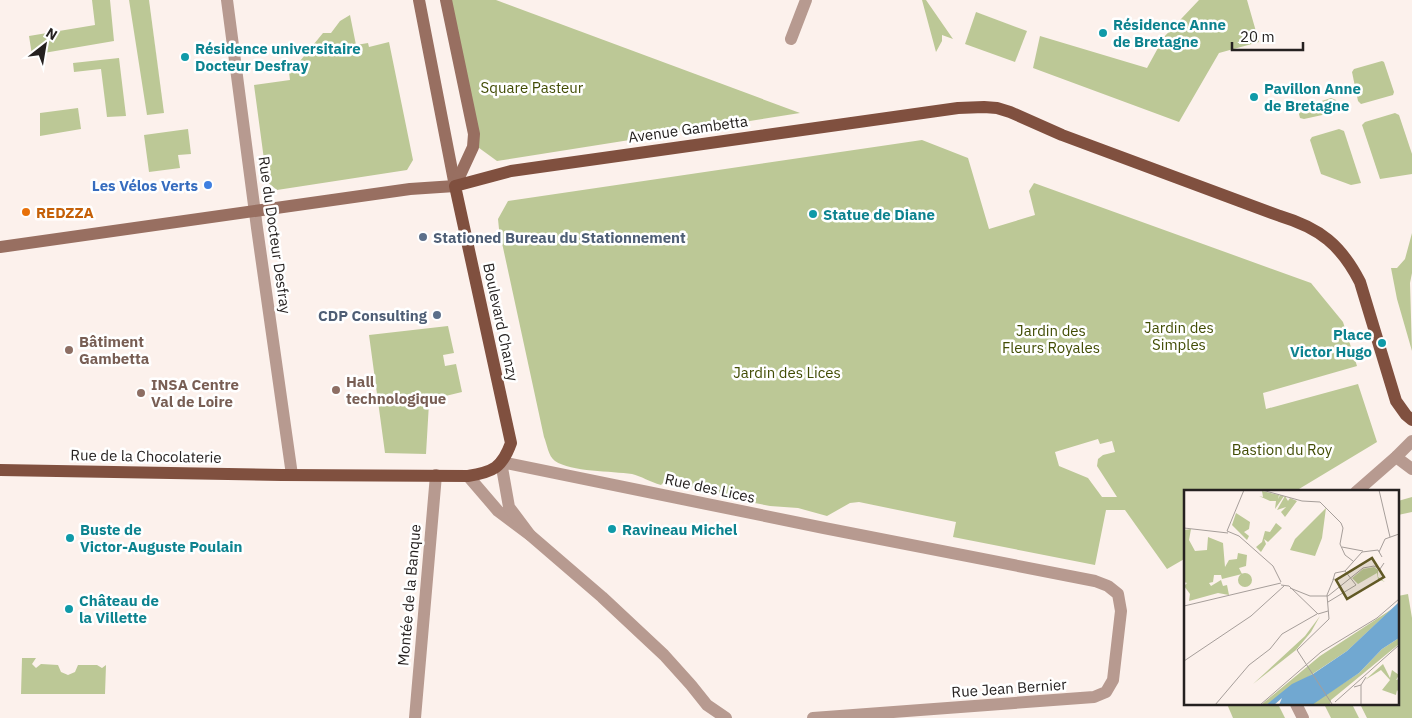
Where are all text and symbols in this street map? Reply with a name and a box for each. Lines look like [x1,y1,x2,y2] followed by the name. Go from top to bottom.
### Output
[1113,15,1226,51] place label: Résidence Anne de Bretagne
[20,20,70,70] north arrow
[1232,20,1303,52] scale bar
[43,24,61,44] text: N
[1097,27,1109,39] marker: Résidence Anne de Bretagne
[1240,27,1275,46] text: 20 m
[195,39,361,75] place label: Résidence universitaire Docteur Desfray
[179,51,191,63] marker: Résidence universitaire Docteur Desfray
[481,78,584,97] park label: Square Pasteur
[1264,79,1361,115] place label: Pavillon Anne de Bretagne
[1248,91,1260,103] marker: Pavillon Anne de Bretagne
[627,111,749,147] street label: Avenue Gambetta
[255,155,296,316] street label: Rue du Docteur Desfray
[92,176,198,195] place label: Les Vélos Verts
[202,179,214,191] marker: Les Vélos Verts
[36,203,94,222] place label: REDZZA
[823,205,935,224] place label: Statue de Diane
[20,206,32,218] marker: REDZZA
[807,208,819,220] marker: Statue de Diane
[433,228,686,247] place label: Stationed Bureau du Stationnement
[417,231,429,243] marker: Stationed Bureau du Stationnement
[479,261,523,383] street label: Boulevard Chanzy
[318,306,428,325] place label: CDP Consulting
[431,309,443,321] marker: CDP Consulting
[1144,318,1214,354] park label: Jardin des Simples
[1002,321,1100,357] park label: Jardin des Fleurs Royales
[1290,325,1372,361] place label: Place Victor Hugo
[79,332,150,368] place label: Bâtiment Gambetta
[1376,337,1388,349] marker: Place Victor Hugo
[63,344,75,356] marker: Bâtiment Gambetta
[733,363,841,382] park label: Jardin des Lices
[346,372,446,408] place label: Hall technologique
[151,375,239,411] place label: INSA Centre Val de Loire
[330,384,342,396] marker: Hall technologique
[135,387,147,399] marker: INSA Centre Val de Loire
[1232,440,1333,459] park label: Bastion du Roy
[70,445,222,467] street label: Rue de la Chocolaterie
[663,469,757,507] street label: Rue des Lices
[1184,490,1400,706] inset map
[80,520,243,556] place label: Buste de Victor-Auguste Poulain
[622,520,738,539] place label: Ravineau Michel
[393,523,425,667] street label: Montée de la Banque
[606,523,618,535] marker: Ravineau Michel
[64,532,76,544] marker: Buste de Victor-Auguste Poulain
[79,591,159,627] place label: Château de la Villette
[63,603,75,615] marker: Château de la Villette
[951,674,1068,702] street label: Rue Jean Bernier

